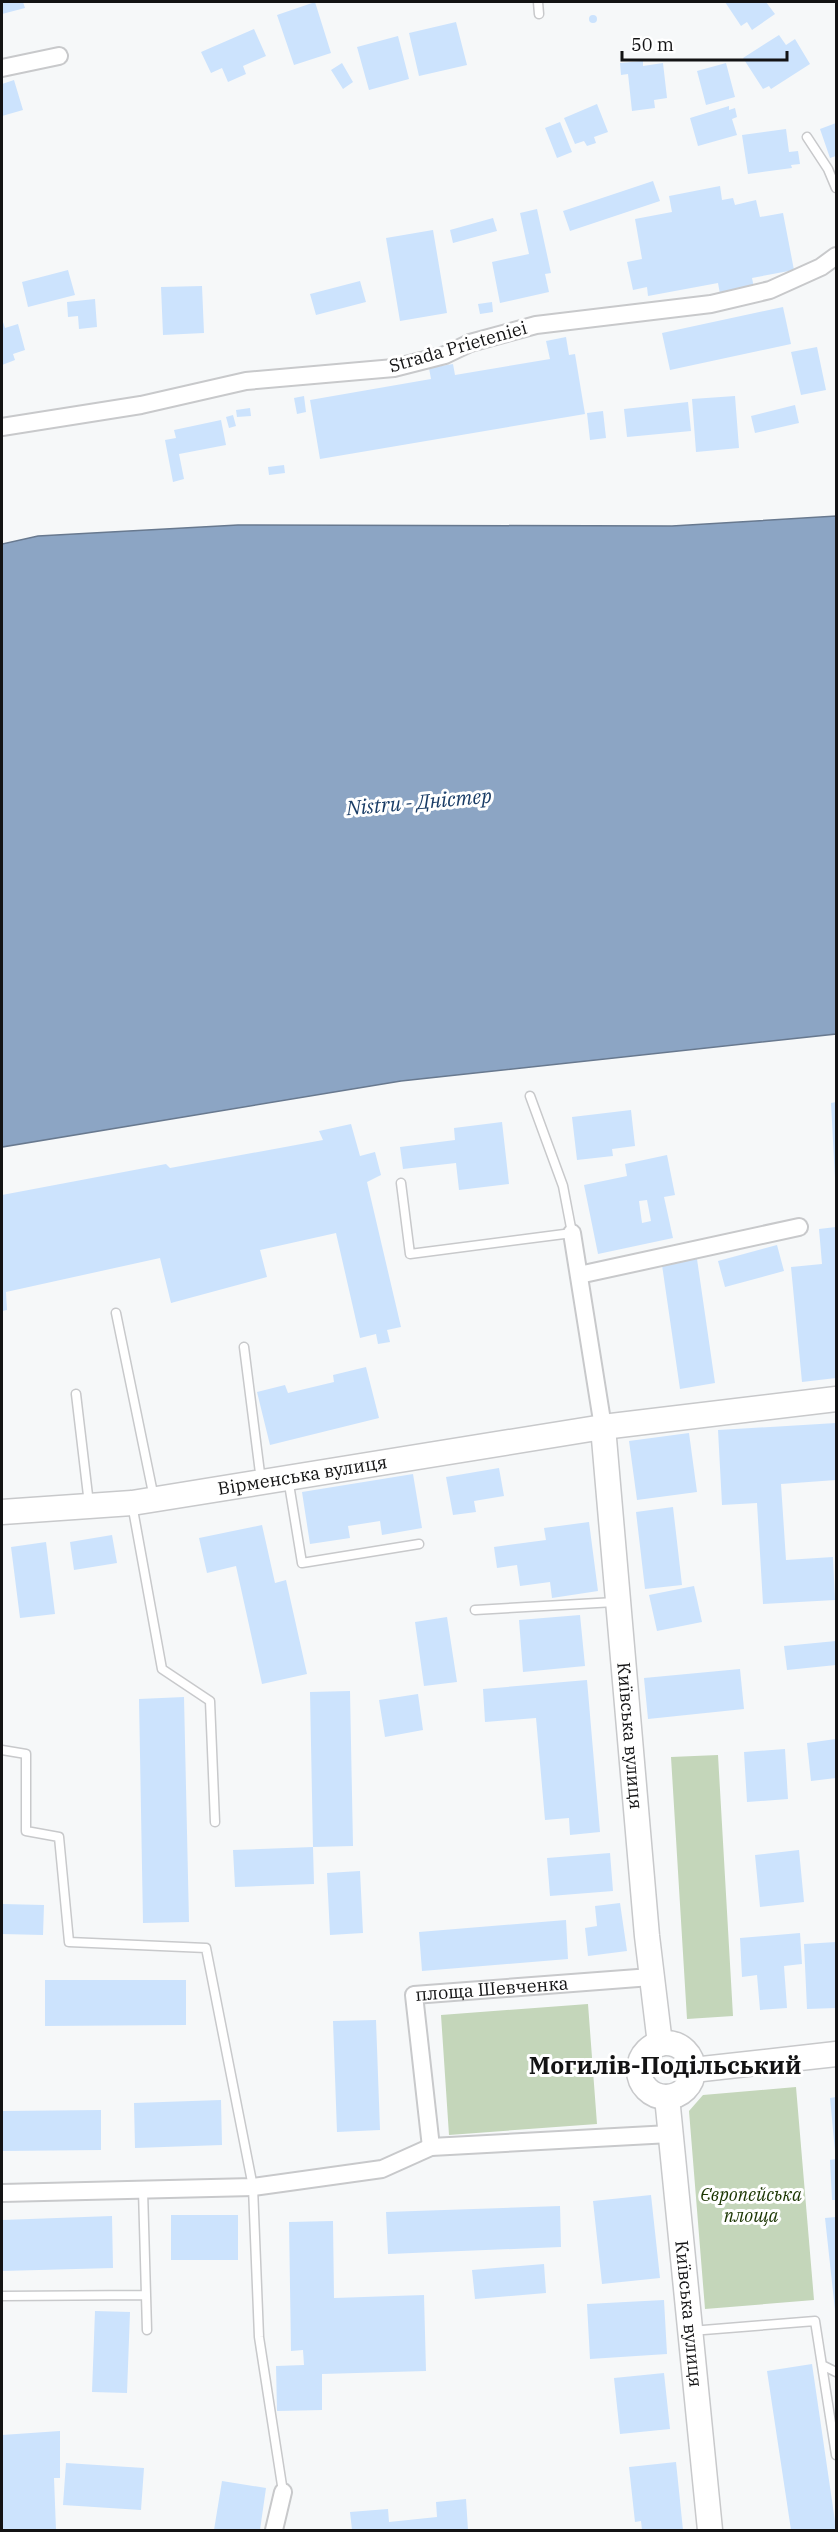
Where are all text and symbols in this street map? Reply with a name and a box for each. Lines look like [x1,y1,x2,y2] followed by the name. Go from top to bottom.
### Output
[622,24,787,62] scale bar
[631,33,674,56] text: 50 m
[386,316,530,377] street label: Strada Prieteniei
[344,782,493,821] water label: Nistru - Дністер
[216,1450,389,1500] street label: Вірменська вулиця
[612,1661,648,1810] street label: Київська вулиця
[414,1971,569,2006] street label: площа Шевченка
[529,2049,801,2081] district label: Могилів-Подільський
[700,2183,802,2227] park label: Європейська площа
[670,2239,708,2388] street label: Київська вулиця

